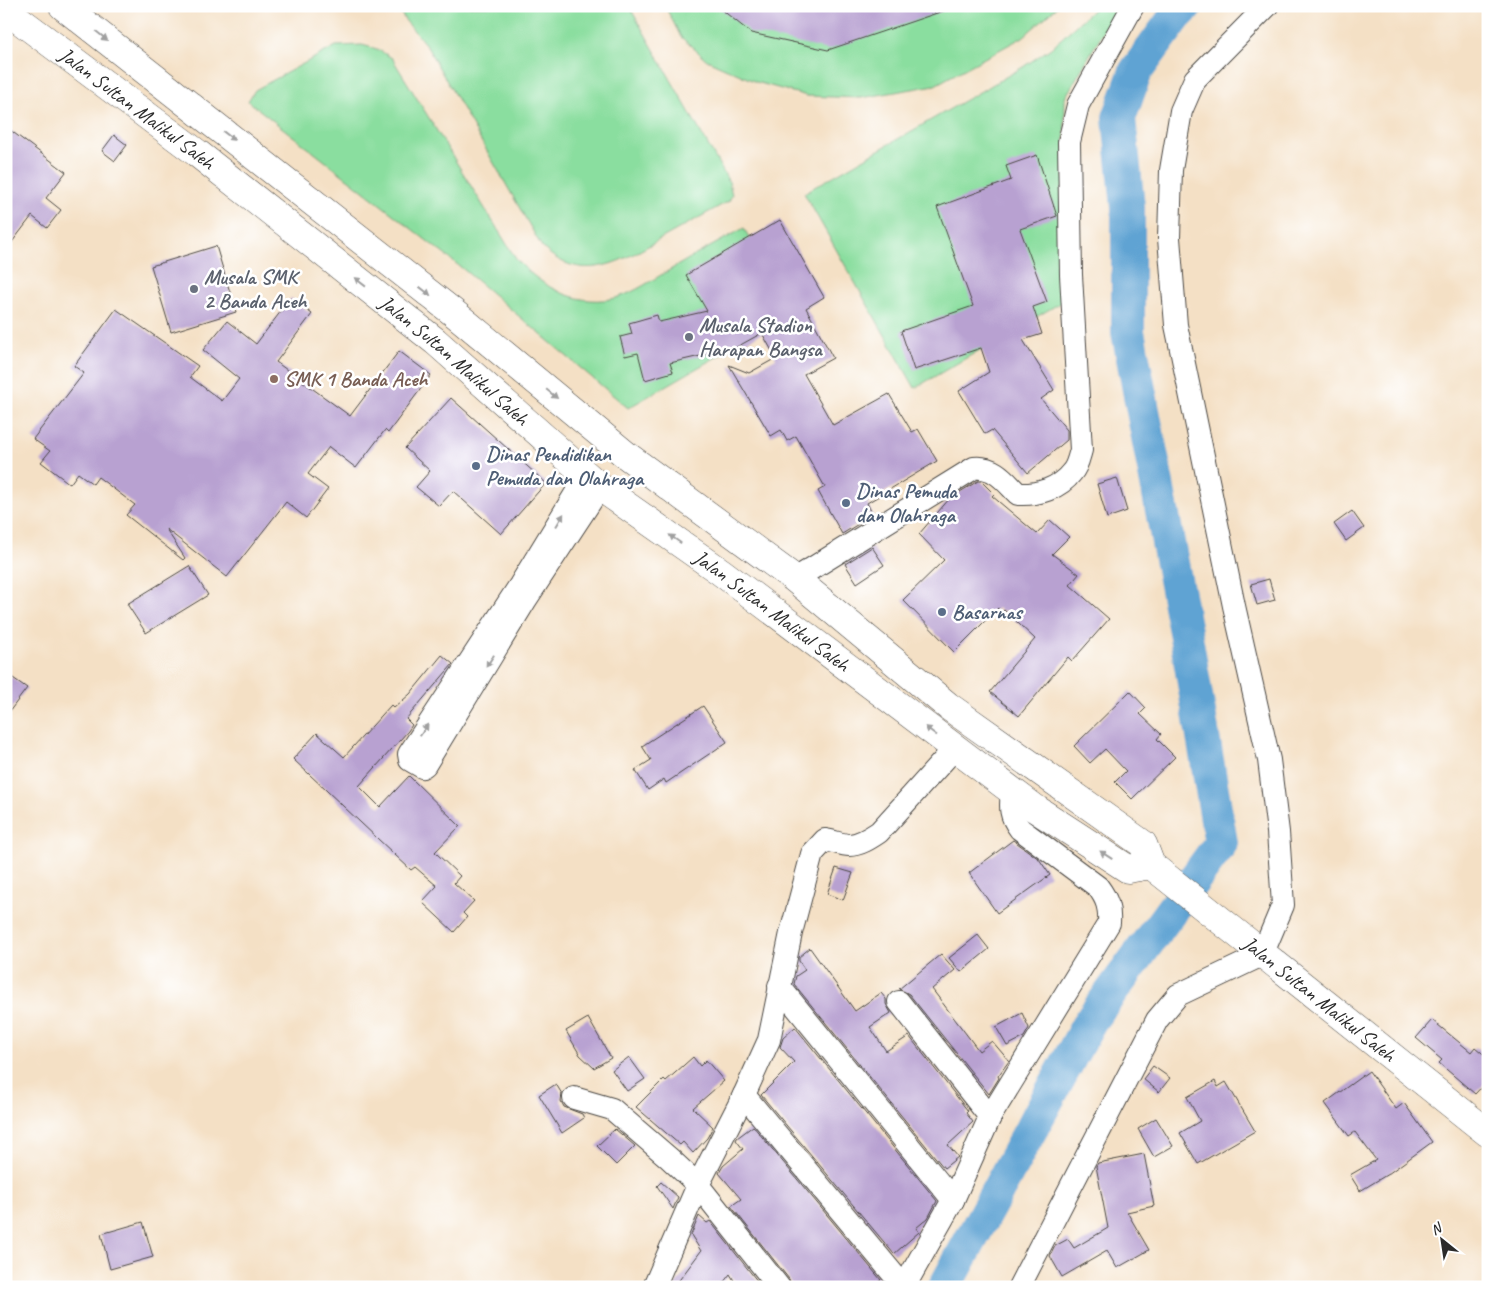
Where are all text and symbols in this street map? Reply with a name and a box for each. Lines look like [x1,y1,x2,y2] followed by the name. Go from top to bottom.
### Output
[95,30,108,41] one-way arrow
[53,41,221,176] street label: Jalan Sultan Malikul Saleh
[222,131,235,142] one-way arrow
[204,264,307,314] place label: Musala SMK 2 Banda Aceh
[353,276,366,287] one-way arrow
[188,283,200,295] marker: Musala SMK 2 Banda Aceh
[419,286,432,297] one-way arrow
[374,289,535,432] street label: Jalan Sultan Malikul Saleh
[699,312,823,362] place label: Musala Stadion Harapan Bangsa
[683,331,695,343] marker: Musala Stadion Harapan Bangsa
[284,366,429,392] place label: SMK 1 Banda Aceh
[268,373,280,385] marker: SMK 1 Banda Aceh
[545,388,558,399] one-way arrow
[486,441,645,491] place label: Dinas Pendidikan Pemuda dan Olahraga
[470,460,482,472] marker: Dinas Pendidikan Pemuda dan Olahraga
[856,478,958,528] place label: Dinas Pemuda dan Olahraga
[840,497,852,509] marker: Dinas Pemuda dan Olahraga
[555,514,564,527] one-way arrow
[669,534,682,545] one-way arrow
[688,543,856,678] street label: Jalan Sultan Malikul Saleh
[952,599,1024,625] place label: Basarnas
[936,606,948,618] marker: Basarnas
[485,654,495,668] one-way arrow
[420,724,429,737] one-way arrow
[925,726,938,737] one-way arrow
[1100,850,1113,860] one-way arrow
[1237,929,1402,1068] street label: Jalan Sultan Malikul Saleh
[1416,1216,1466,1266] north arrow
[1428,1218,1446,1239] text: N

